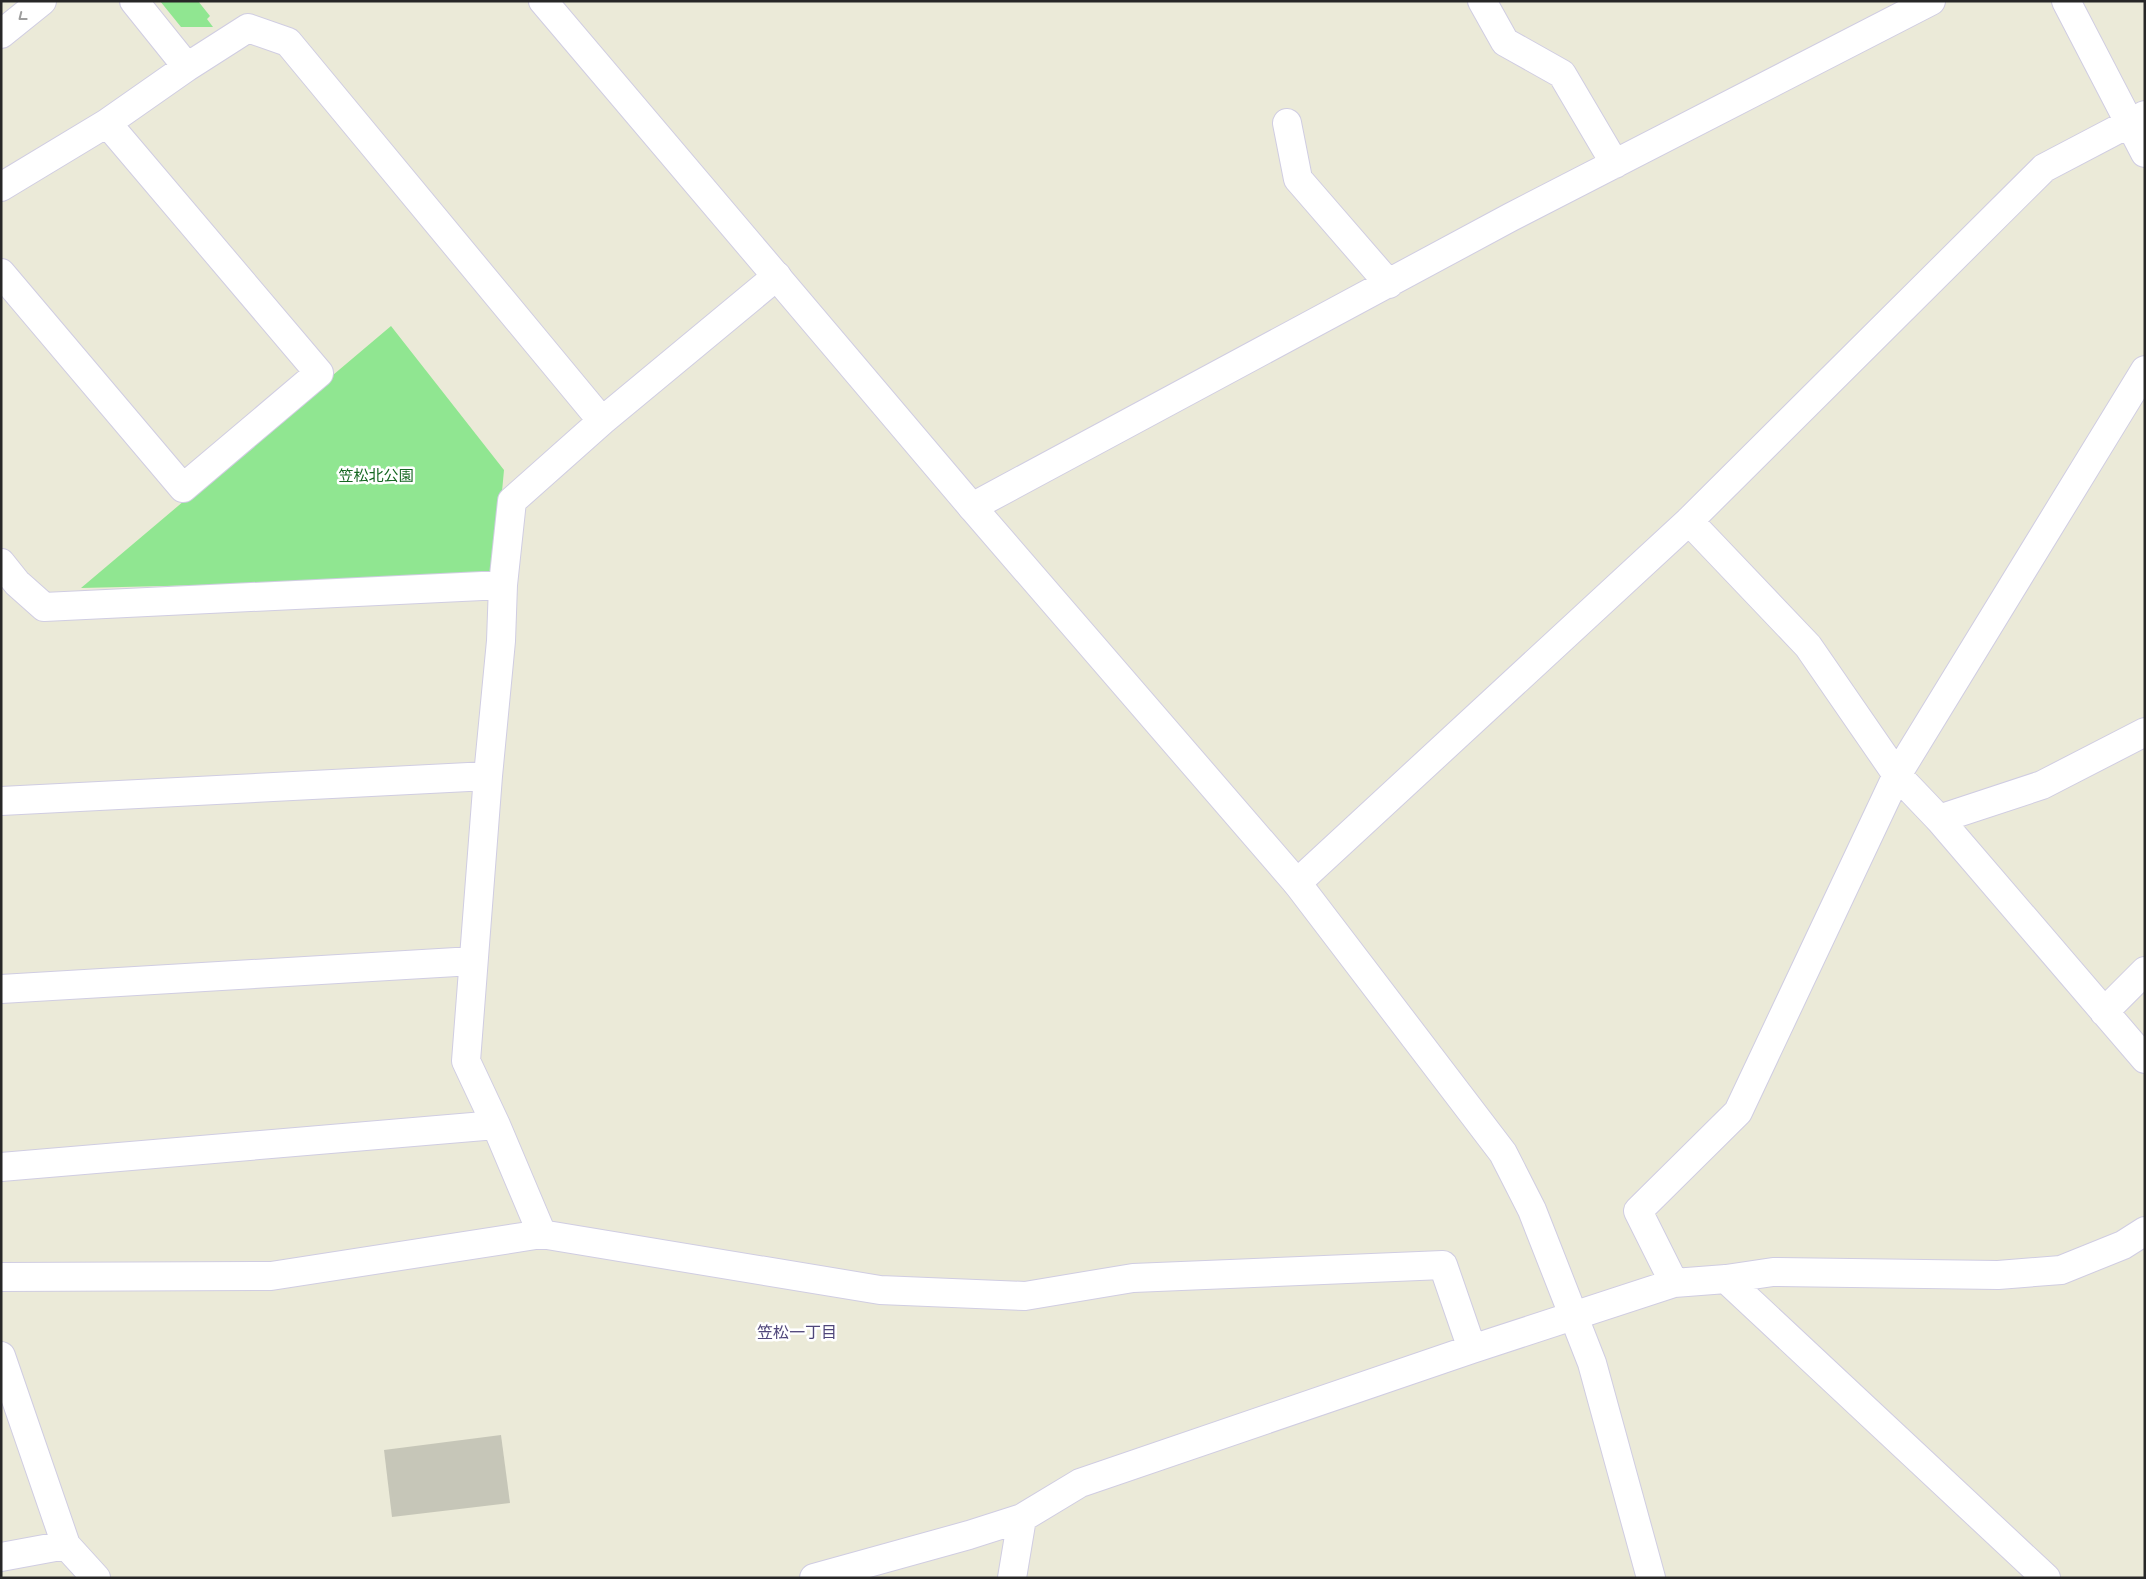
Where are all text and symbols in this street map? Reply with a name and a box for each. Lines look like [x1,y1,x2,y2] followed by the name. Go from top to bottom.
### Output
[19,12,28,20] one-way arrow
[338,467,414,485] park label: 笠松北公園
[757,1323,837,1342] district label: 笠松一丁目

